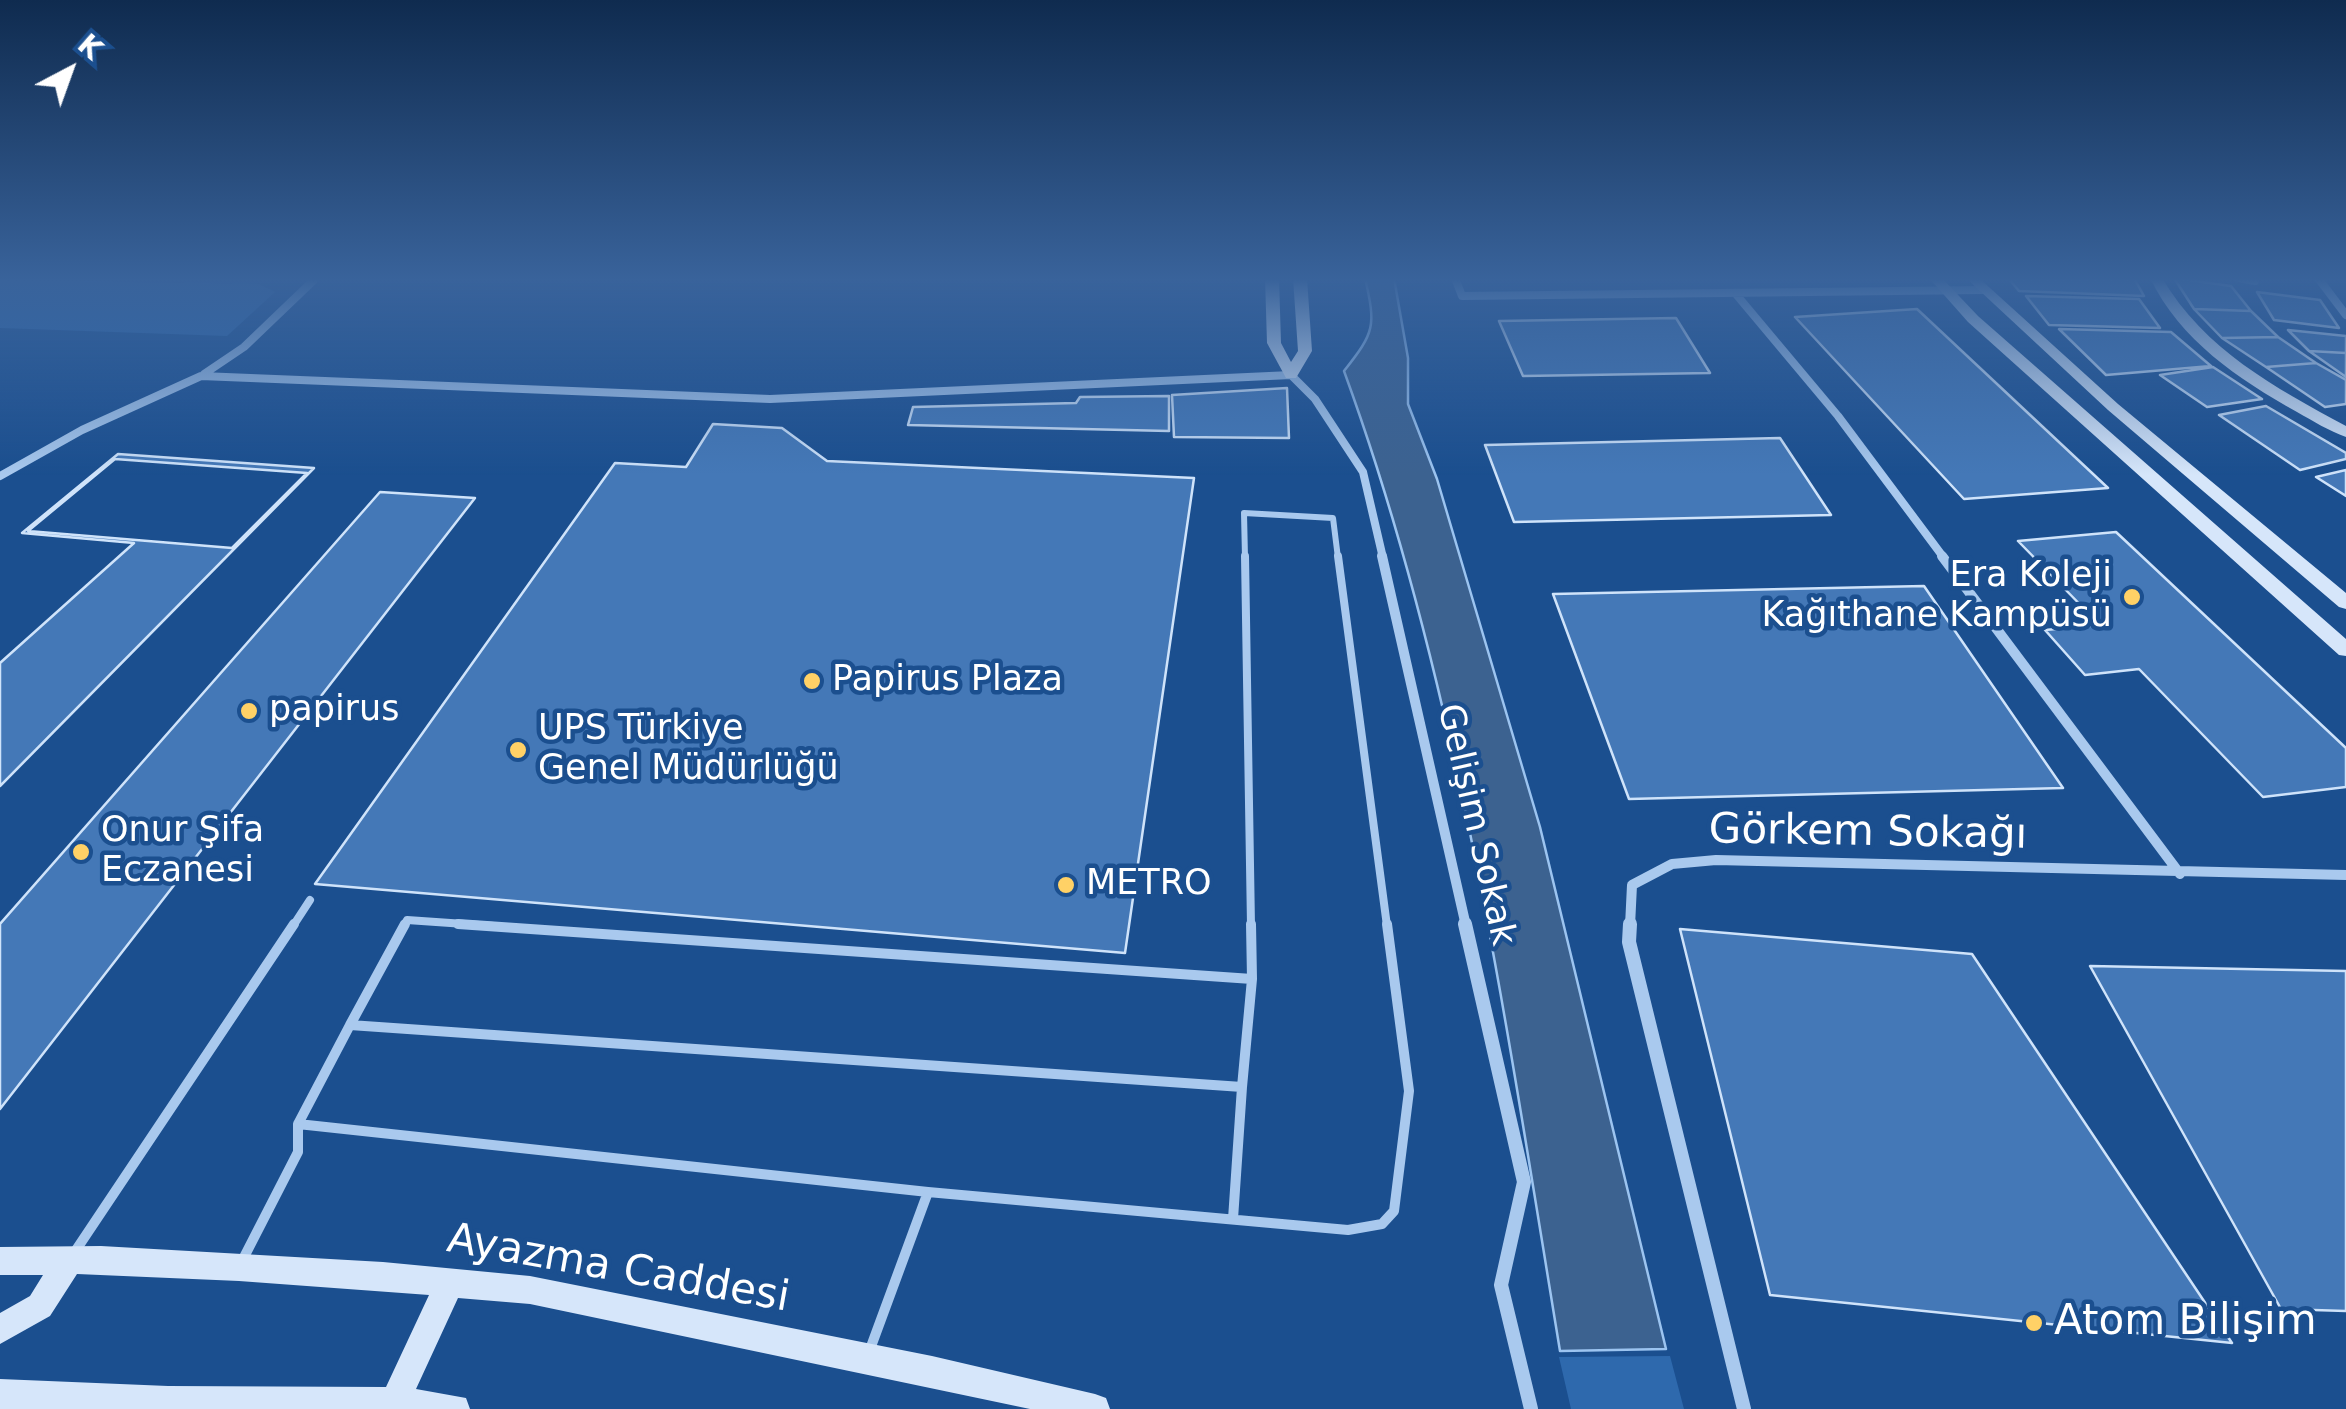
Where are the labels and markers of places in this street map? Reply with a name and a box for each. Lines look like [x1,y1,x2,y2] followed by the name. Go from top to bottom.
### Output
[1761,556,2112,638] place label: Era Koleji Kağıthane Kampüsü
[2121,586,2143,608] marker: Era Koleji Kağıthane Kampüsü
[832,660,1063,702] place label: Papirus Plaza
[801,670,823,692] marker: Papirus Plaza
[269,690,399,732] place label: papirus
[238,700,260,722] marker: papirus
[538,709,839,791] place label: UPS Türkiye Genel Müdürlüğü
[507,739,529,761] marker: UPS Türkiye Genel Müdürlüğü
[101,811,264,893] place label: Onur Şifa Eczanesi
[70,841,92,863] marker: Onur Şifa Eczanesi
[1086,864,1212,906] place label: METRO
[1055,874,1077,896] marker: METRO
[2054,1298,2317,1348] place label: Atom Bilişim
[2023,1312,2045,1334] marker: Atom Bilişim

